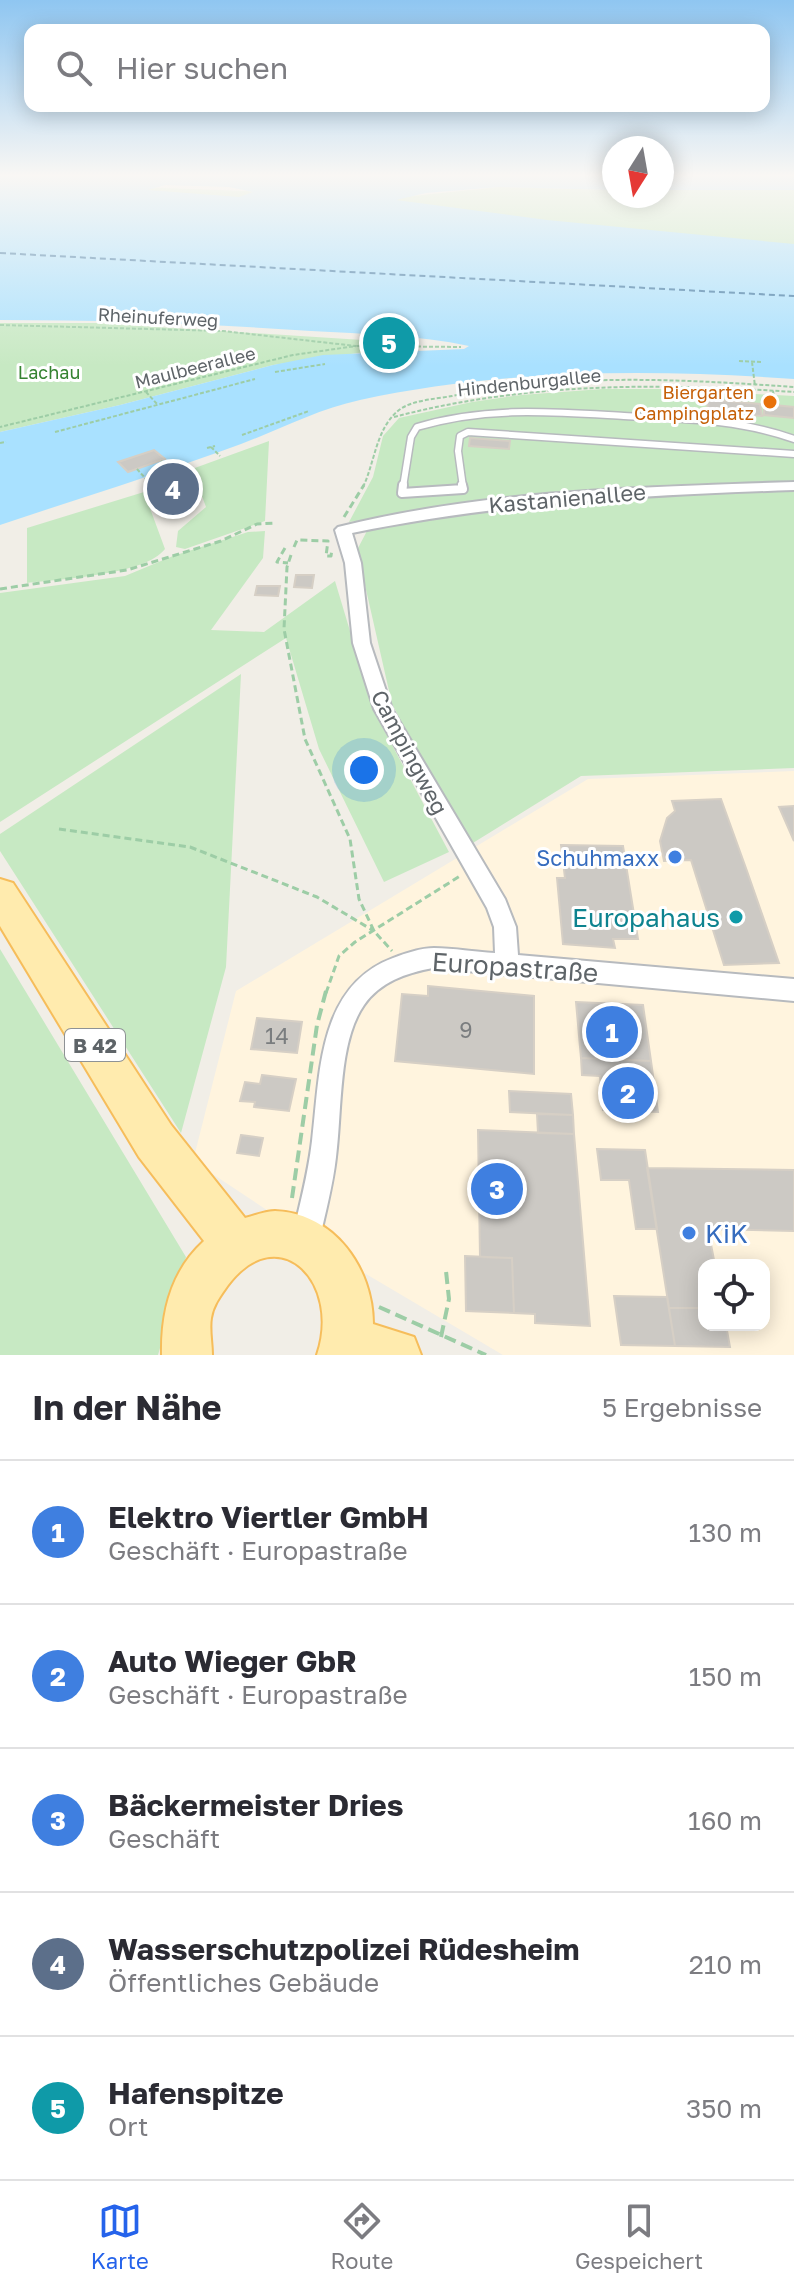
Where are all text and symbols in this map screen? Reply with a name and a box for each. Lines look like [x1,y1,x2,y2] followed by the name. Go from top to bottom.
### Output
[24,24,770,112] search box
[52,46,96,90] icon: search
[116,50,288,86] text: Hier suchen
[602,136,674,208] north arrow
[97,303,219,331] street label: Rheinuferweg
[363,313,415,373] pin: 5
[132,341,258,393] street label: Maulbeerallee
[18,361,80,383] park label: Lachau
[456,364,602,400] street label: Hindenburgallee
[634,381,754,424] place label: Biergarten Campingplatz
[761,393,779,411] marker: Biergarten Campingplatz
[147,459,199,519] pin: 4
[487,478,647,518] street label: Kastanienallee
[366,685,454,819] street label: Campingweg
[344,750,384,790] your location
[536,844,659,871] place label: Schuhmaxx
[666,848,684,866] marker: Schuhmaxx
[572,902,720,933] place label: Europahaus
[727,908,745,926] marker: Europahaus
[431,946,599,988] street label: Europastraße
[586,1002,638,1062] pin: 1
[459,1016,473,1043] house number: 9
[265,1022,289,1049] house number: 14
[65,1029,125,1061] road number: B 42
[602,1063,654,1123] pin: 2
[471,1159,523,1219] pin: 3
[705,1218,748,1249] place label: KiK
[680,1224,698,1242] marker: KiK
[698,1259,770,1331] map controls
[698,1259,770,1331] button: locate
[32,1387,222,1427] text: In der Nähe
[602,1392,762,1423] text: 5 Ergebnisse
[108,1499,429,1535] text: Elektro Viertler GmbH
[51,1517,65,1548] text: 1
[689,1517,762,1548] text: 130 m
[108,1535,408,1566] text: Geschäft · Europastraße
[108,1643,357,1679] text: Auto Wieger GbR
[50,1661,66,1692] text: 2
[689,1661,762,1692] text: 150 m
[108,1679,408,1710] text: Geschäft · Europastraße
[108,1787,404,1823] text: Bäckermeister Dries
[50,1805,66,1836] text: 3
[688,1805,762,1836] text: 160 m
[108,1823,220,1854] text: Geschäft
[108,1931,580,1967] text: Wasserschutzpolizei Rüdesheim
[50,1949,66,1980] text: 4
[689,1949,762,1980] text: 210 m
[108,1967,379,1998] text: Öffentliches Gebäude
[108,2075,284,2111] text: Hafenspitze
[50,2093,66,2124] text: 5
[686,2093,762,2124] text: 350 m
[108,2111,148,2142] text: Ort
[91,2199,149,2274] tab: Karte
[330,2199,393,2274] tab: Route
[575,2199,703,2274] tab: Gespeichert

